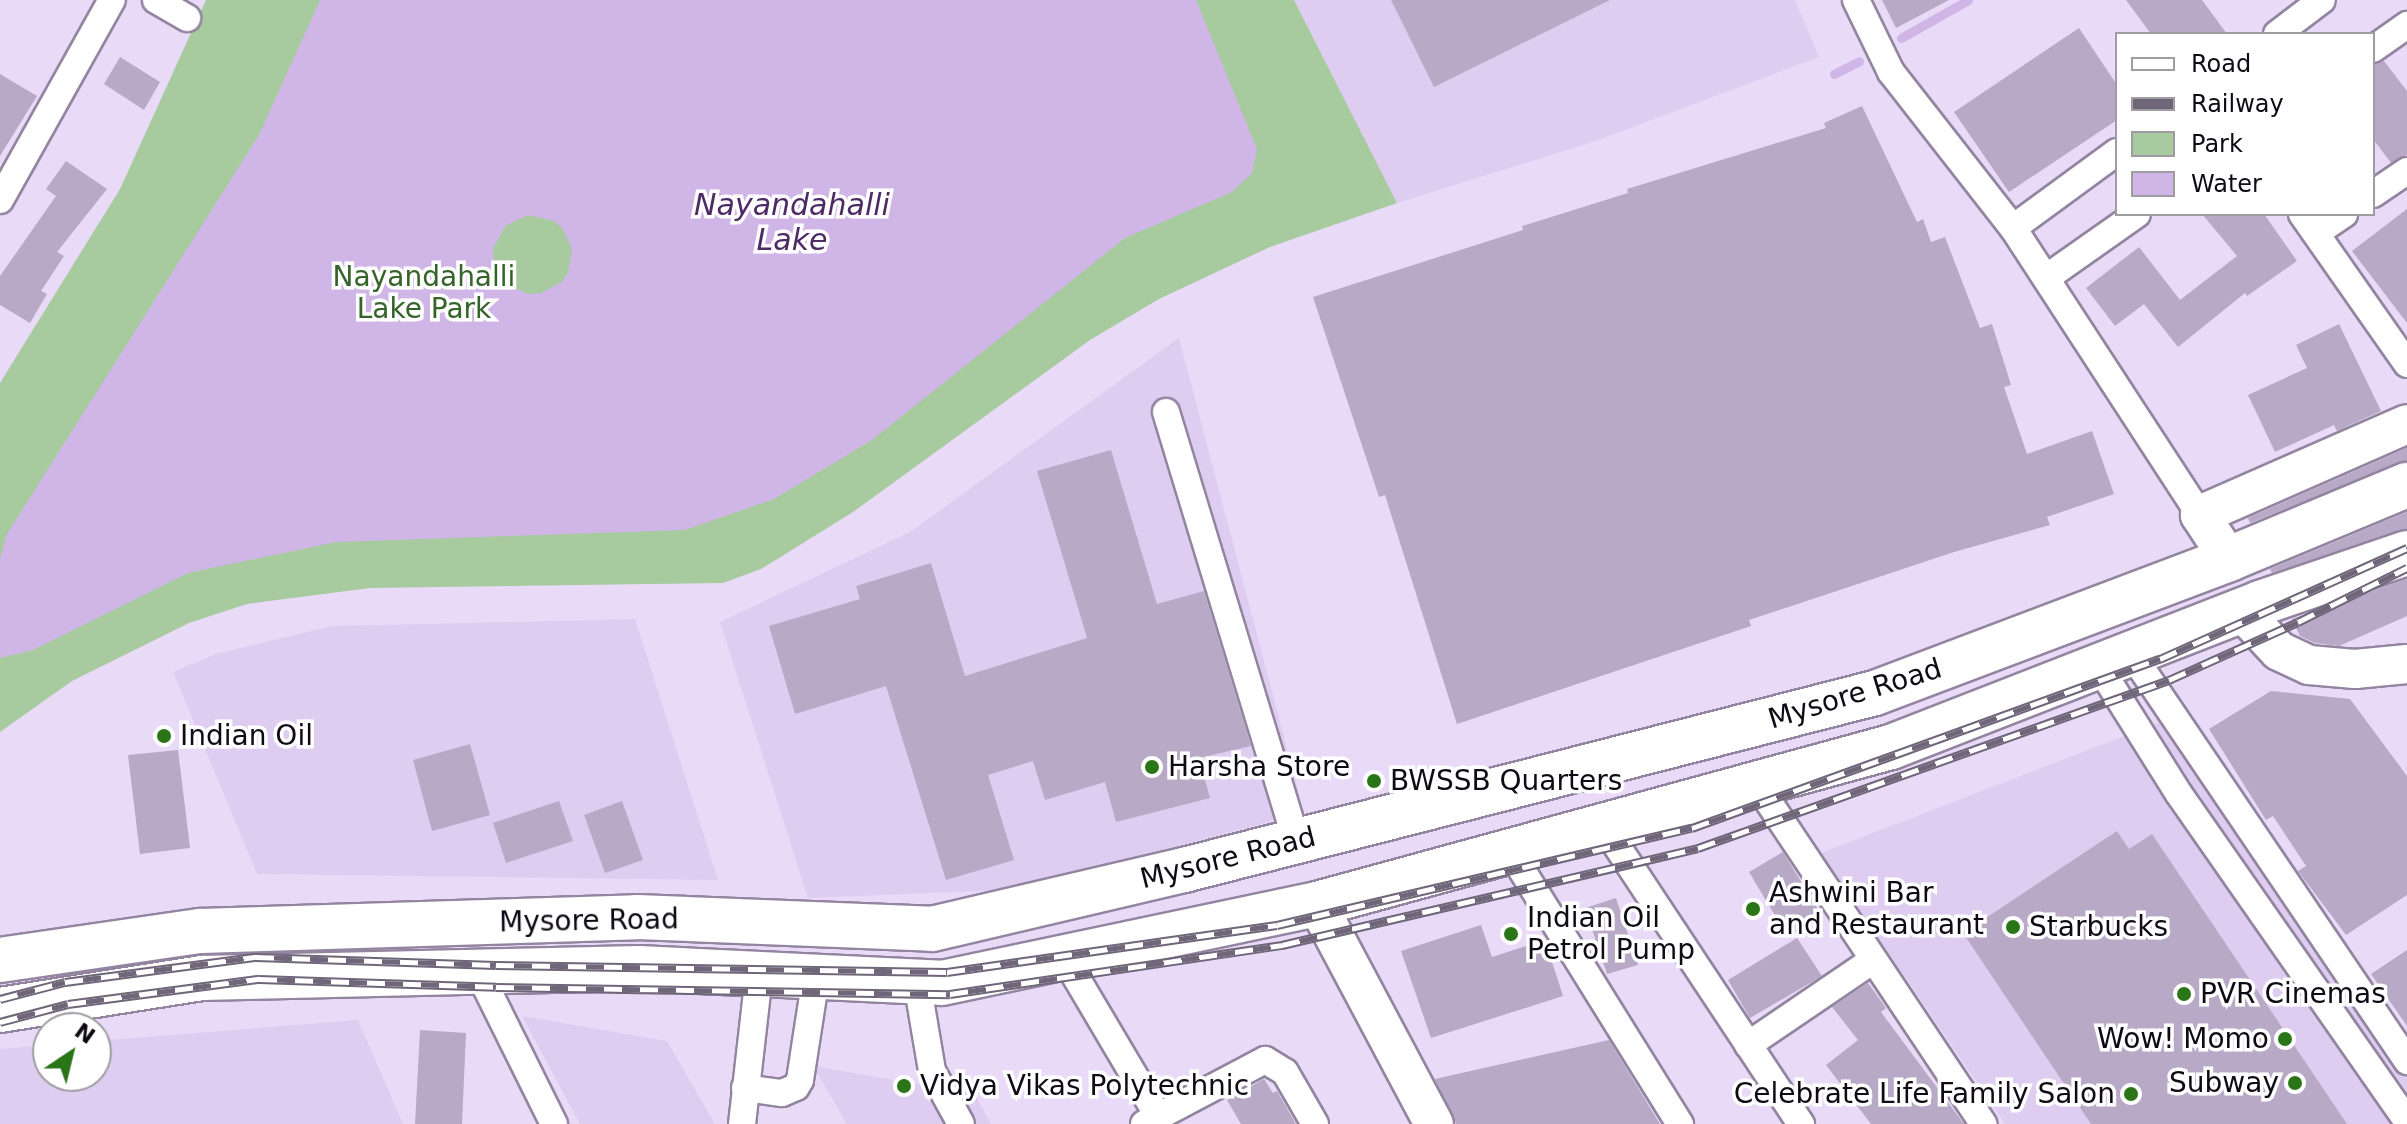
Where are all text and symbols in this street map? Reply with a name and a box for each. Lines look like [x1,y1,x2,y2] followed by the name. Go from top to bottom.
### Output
[2115,32,2375,216] legend
[2191,50,2251,78] text: Road
[2191,90,2284,118] text: Railway
[2191,130,2243,158] text: Park
[2191,170,2262,198] text: Water
[694,187,890,258] water label: Nayandahalli Lake
[333,260,515,326] park label: Nayandahalli Lake Park
[1764,652,1946,736] street label: Mysore Road
[180,719,313,753] place label: Indian Oil
[155,727,173,745] marker: Indian Oil
[1168,750,1350,784] place label: Harsha Store
[1143,758,1161,776] marker: Harsha Store
[1390,764,1622,798] place label: BWSSB Quarters
[1365,772,1383,790] marker: BWSSB Quarters
[1137,820,1319,896] street label: Mysore Road
[1769,876,1984,942] place label: Ashwini Bar and Restaurant
[1744,900,1762,918] marker: Ashwini Bar and Restaurant
[1527,901,1695,967] place label: Indian Oil Petrol Pump
[499,903,679,939] street label: Mysore Road
[2029,910,2168,944] place label: Starbucks
[2004,918,2022,936] marker: Starbucks
[1502,925,1520,943] marker: Indian Oil Petrol Pump
[2200,977,2386,1011] place label: PVR Cinemas
[2175,985,2193,1003] marker: PVR Cinemas
[32,1012,112,1092] north arrow
[70,1018,100,1049] text: N
[2097,1022,2269,1056] place label: Wow! Momo
[2276,1030,2294,1048] marker: Wow! Momo
[2169,1066,2279,1100] place label: Subway
[920,1069,1249,1103] place label: Vidya Vikas Polytechnic
[2286,1074,2304,1092] marker: Subway
[895,1077,913,1095] marker: Vidya Vikas Polytechnic
[1734,1077,2115,1111] place label: Celebrate Life Family Salon
[2122,1085,2140,1103] marker: Celebrate Life Family Salon

